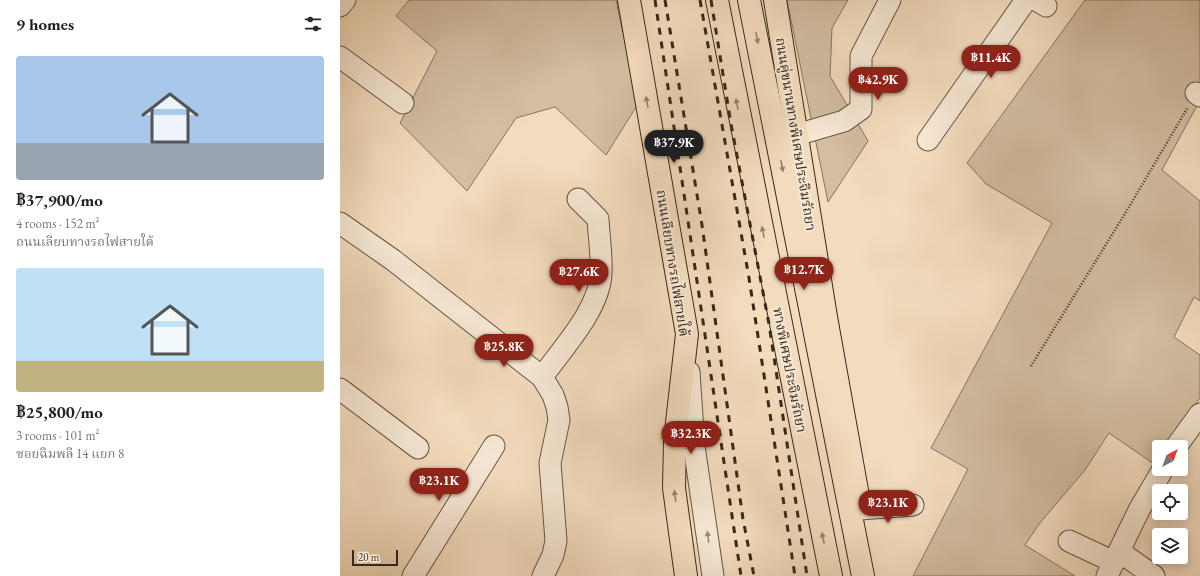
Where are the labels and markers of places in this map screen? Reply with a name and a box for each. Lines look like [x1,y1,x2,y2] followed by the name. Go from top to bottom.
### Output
[958,45,1024,79] pin: ฿11.4K
[845,67,911,101] pin: ฿42.9K
[641,130,707,164] pin: ฿37.9K
[771,257,837,291] pin: ฿12.7K
[546,259,612,293] pin: ฿27.6K
[471,334,537,368] pin: ฿25.8K
[658,421,724,455] pin: ฿32.3K
[406,468,472,502] pin: ฿23.1K
[855,490,921,524] pin: ฿23.1K

